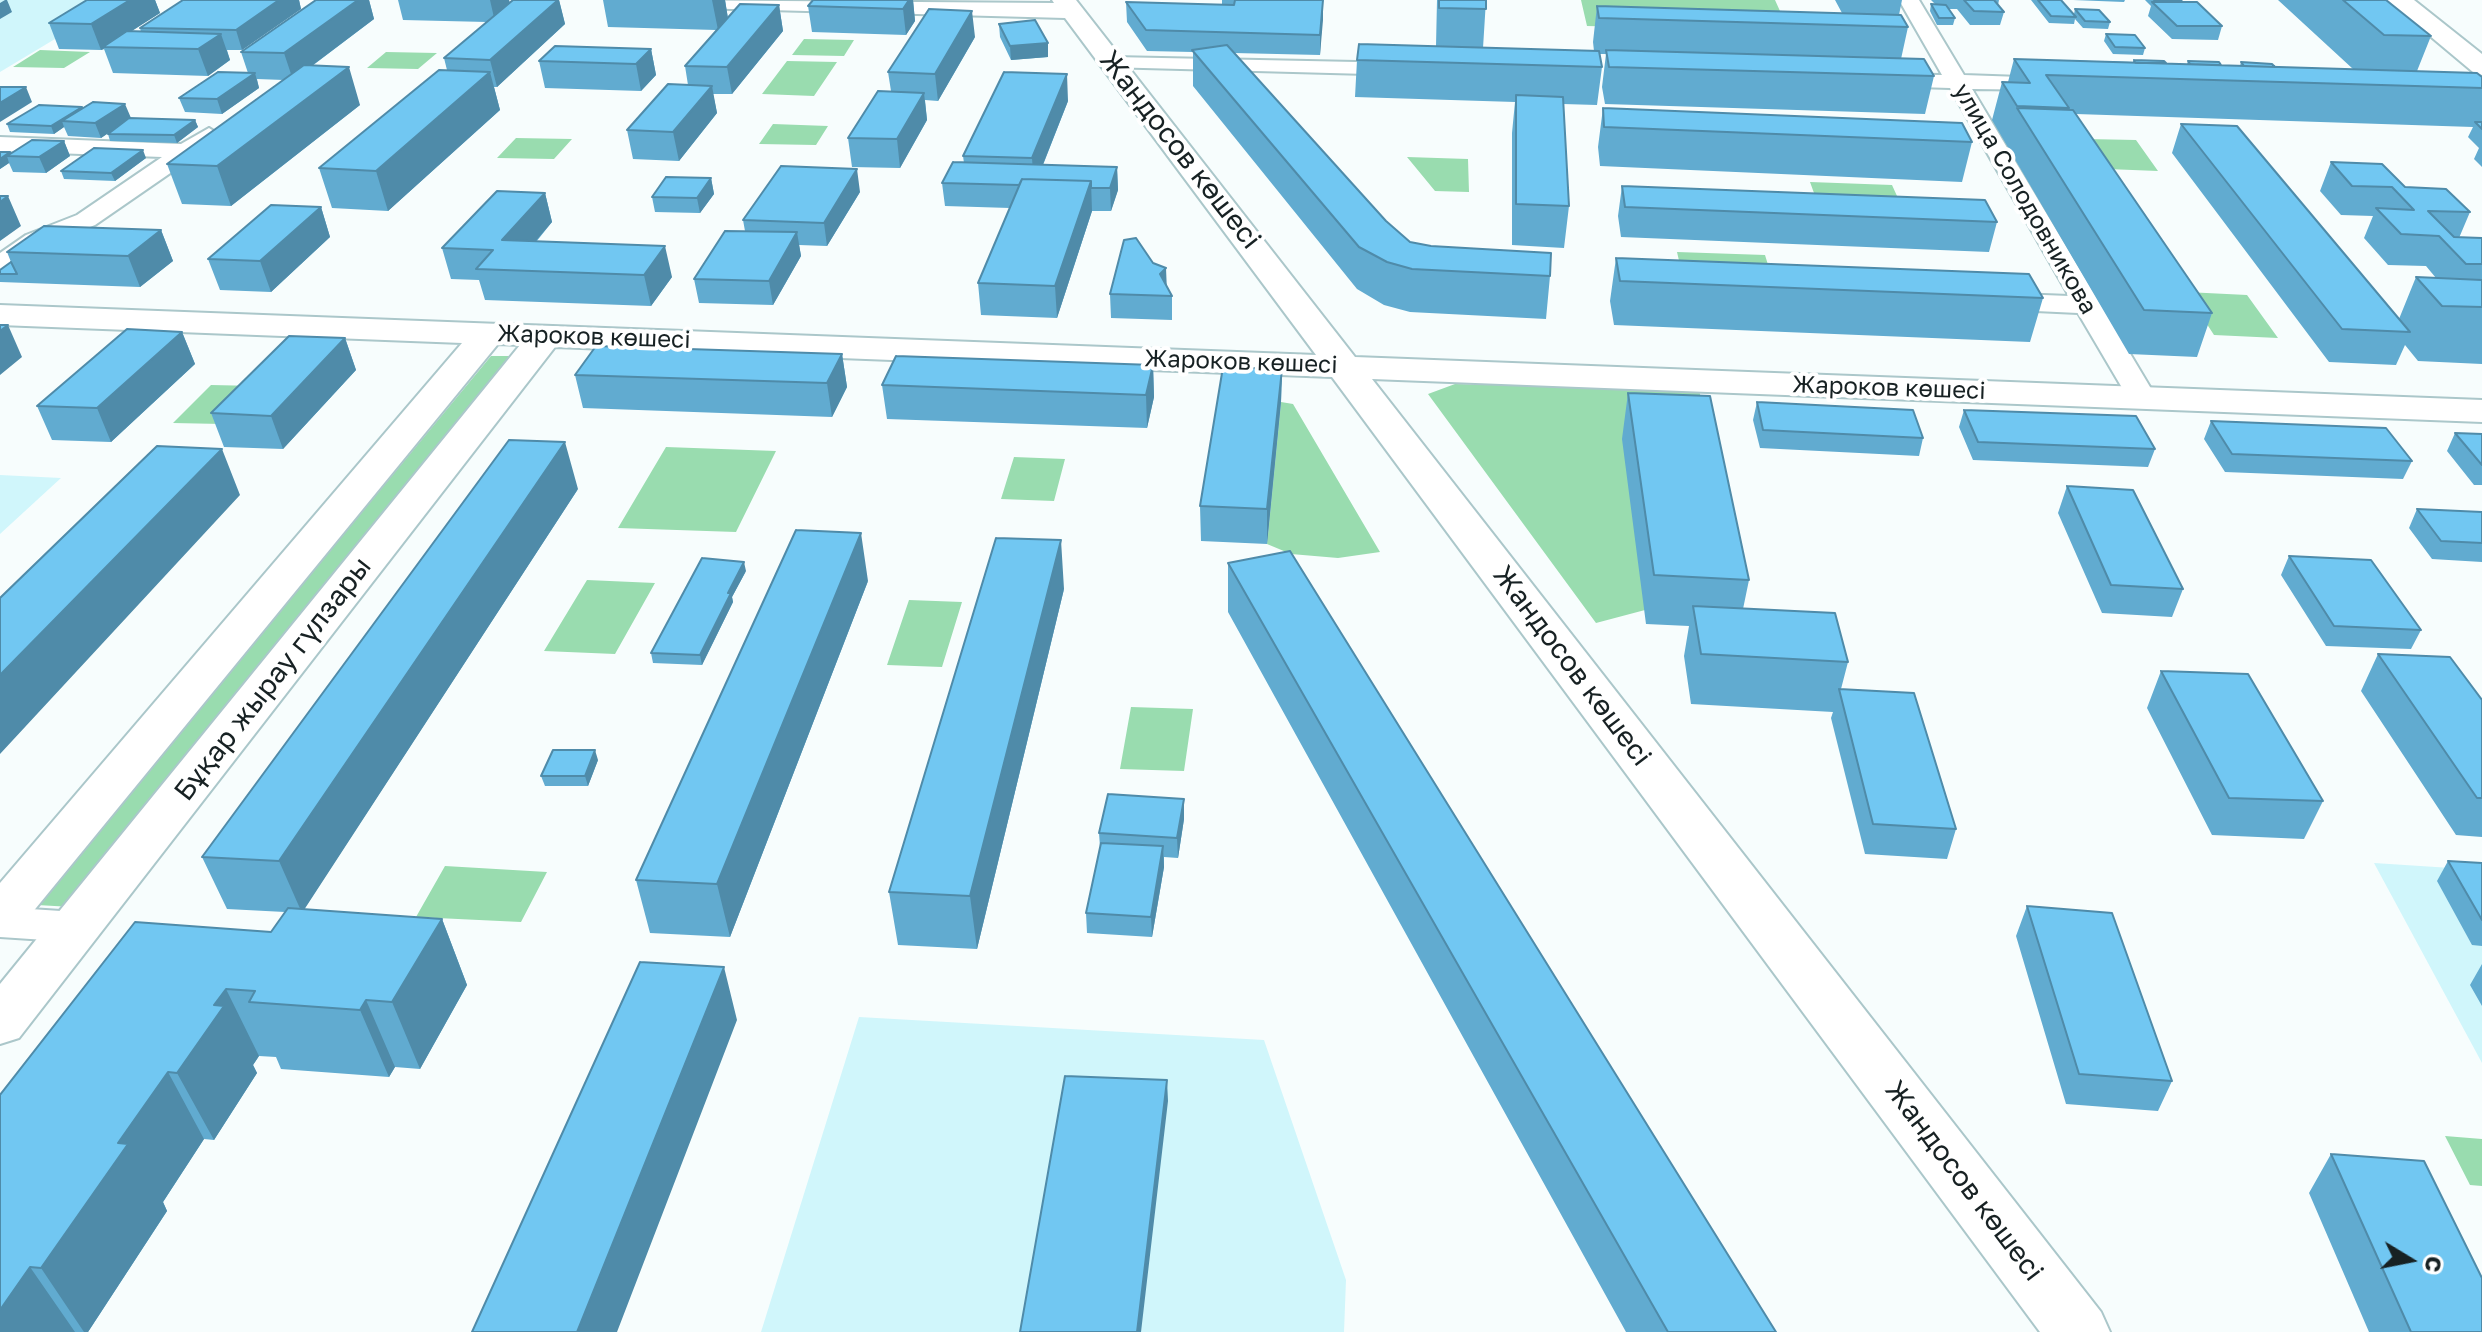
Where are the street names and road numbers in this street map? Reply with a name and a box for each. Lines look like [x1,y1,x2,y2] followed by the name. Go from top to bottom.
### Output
[1092,44,1268,256] street label: Жандосов көшесі
[1947,79,2103,319] street label: улица Солодовникова
[497,319,691,355] street label: Жароков көшесі
[1144,344,1338,380] street label: Жароков көшесі
[1792,370,1986,406] street label: Жароков көшесі
[167,550,379,808] street label: Бұқар жырау гүлзары
[1486,559,1658,773] street label: Жандосов көшесі
[1878,1074,2050,1288] street label: Жандосов көшесі

